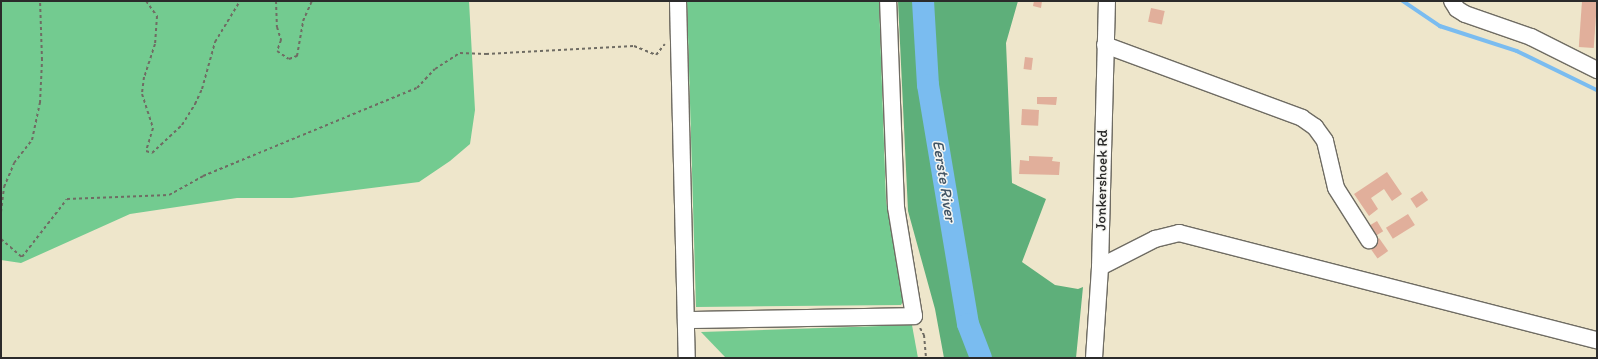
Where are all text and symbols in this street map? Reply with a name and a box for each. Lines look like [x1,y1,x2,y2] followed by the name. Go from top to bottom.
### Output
[1092,129,1112,231] street label: Jonkershoek Rd
[928,139,960,223] water label: Eerste River

